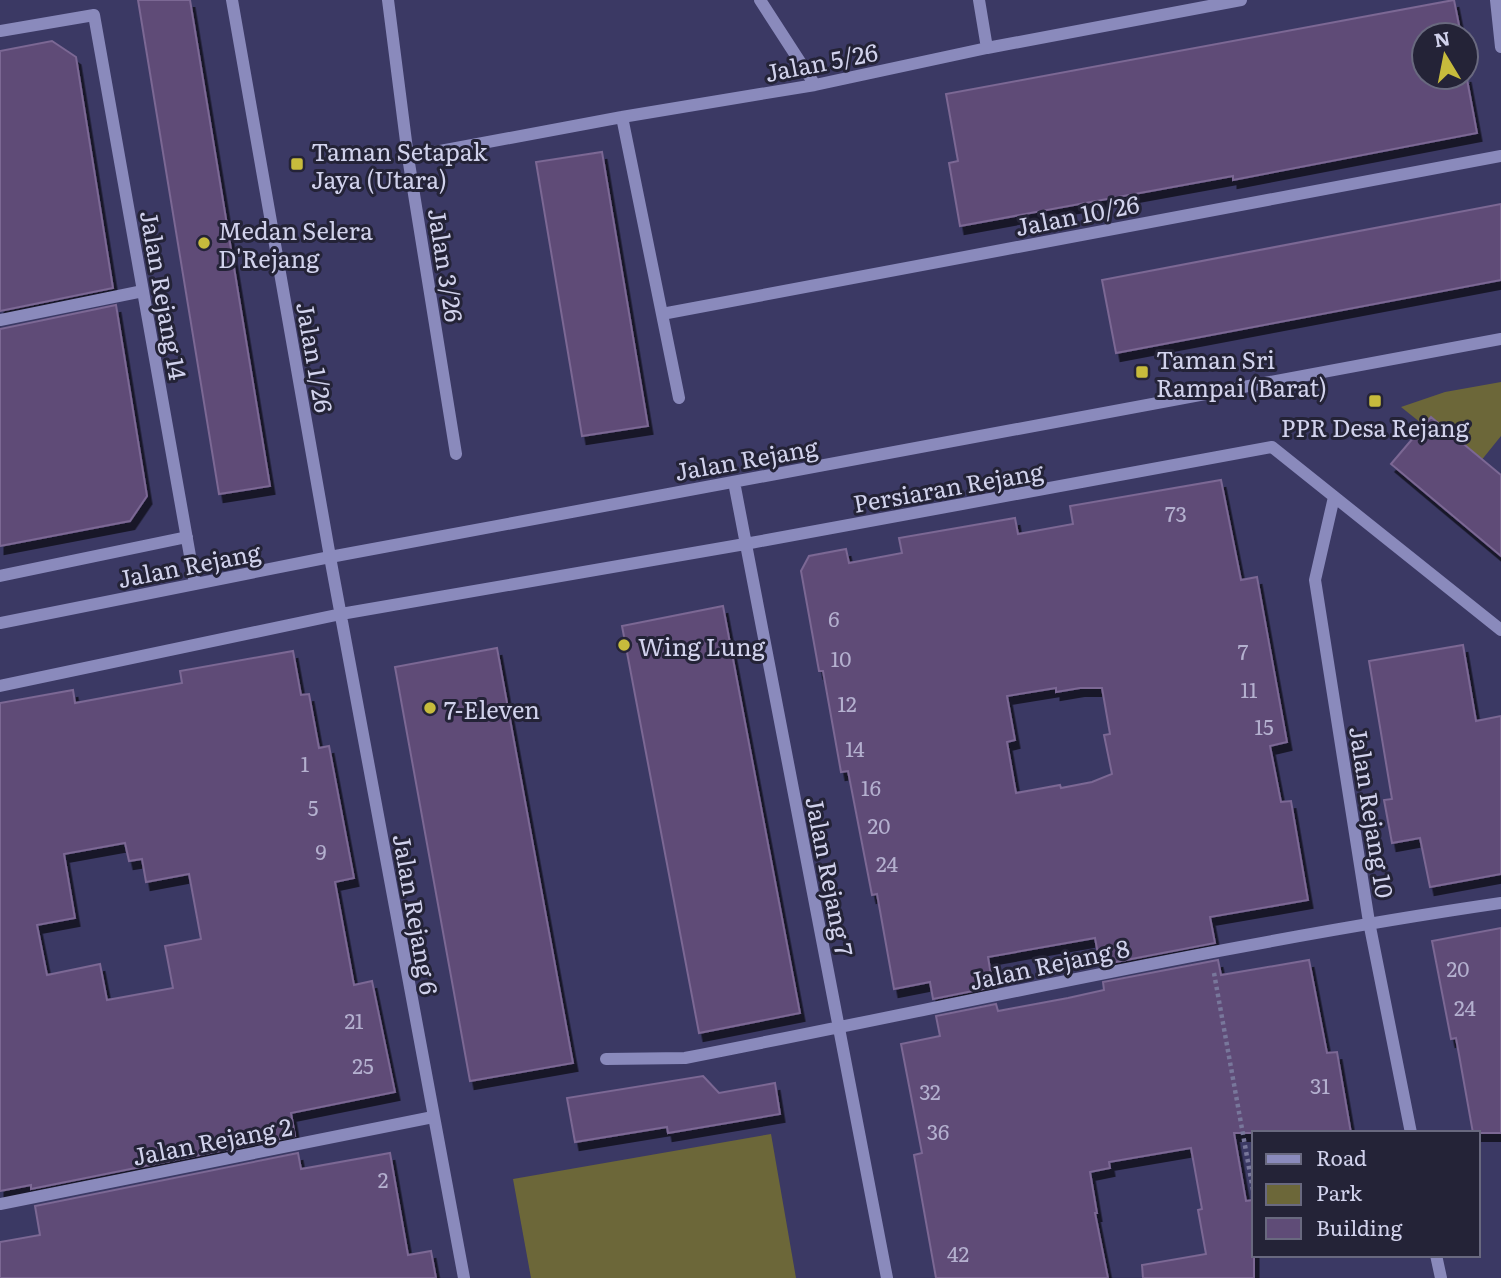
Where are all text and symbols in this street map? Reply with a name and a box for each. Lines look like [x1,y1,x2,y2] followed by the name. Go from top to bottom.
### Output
[1410,21,1480,91] north arrow
[1432,23,1452,53] text: N
[762,33,881,89] street label: Jalan 5/26
[311,133,488,196] place label: Taman Setapak Jaya (Utara)
[289,156,305,172] marker: Taman Setapak Jaya (Utara)
[1012,185,1142,243] street label: Jalan 10/26
[421,206,473,324] street label: Jalan 3/26
[133,207,197,383] street label: Jalan Rejang 14
[218,212,373,275] place label: Medan Selera D'Rejang
[196,235,212,251] marker: Medan Selera D'Rejang
[289,299,343,415] street label: Jalan 1/26
[1156,341,1327,404] place label: Taman Sri Rampai (Barat)
[1134,364,1150,380] marker: Taman Sri Rampai (Barat)
[1367,393,1383,409] marker: PPR Desa Rejang
[1281,409,1470,444] place label: PPR Desa Rejang
[672,428,821,488] street label: Jalan Rejang
[850,452,1046,520] street label: Persiaran Rejang
[1165,497,1187,528] house number: 73
[115,533,264,595] street label: Jalan Rejang
[828,602,840,633] house number: 6
[638,628,766,663] place label: Wing Lung
[1238,635,1249,666] house number: 7
[616,637,632,653] marker: Wing Lung
[831,642,851,673] house number: 10
[1240,673,1258,704] house number: 11
[837,687,857,718] house number: 12
[444,691,540,726] place label: 7-Eleven
[422,700,438,716] marker: 7-Eleven
[1254,710,1274,741] house number: 15
[1342,724,1404,900] street label: Jalan Rejang 10
[845,732,865,763] house number: 14
[301,747,310,778] house number: 1
[861,771,881,802] house number: 16
[308,791,318,822] house number: 5
[798,793,864,959] street label: Jalan Rejang 7
[868,809,890,840] house number: 20
[386,831,448,997] street label: Jalan Rejang 6
[316,835,327,866] house number: 9
[876,847,899,878] house number: 24
[966,929,1132,997] street label: Jalan Rejang 8
[1447,952,1469,983] house number: 20
[1454,991,1477,1022] house number: 24
[344,1004,364,1035] house number: 21
[352,1049,374,1080] house number: 25
[1310,1069,1330,1100] house number: 31
[919,1075,941,1106] house number: 32
[129,1107,295,1173] street label: Jalan Rejang 2
[927,1115,949,1146] house number: 36
[1252,1131,1480,1257] legend
[1316,1141,1367,1172] text: Road
[378,1163,388,1194] house number: 2
[1316,1176,1362,1207] text: Park
[1316,1211,1403,1242] text: Building
[947,1237,969,1268] house number: 42

